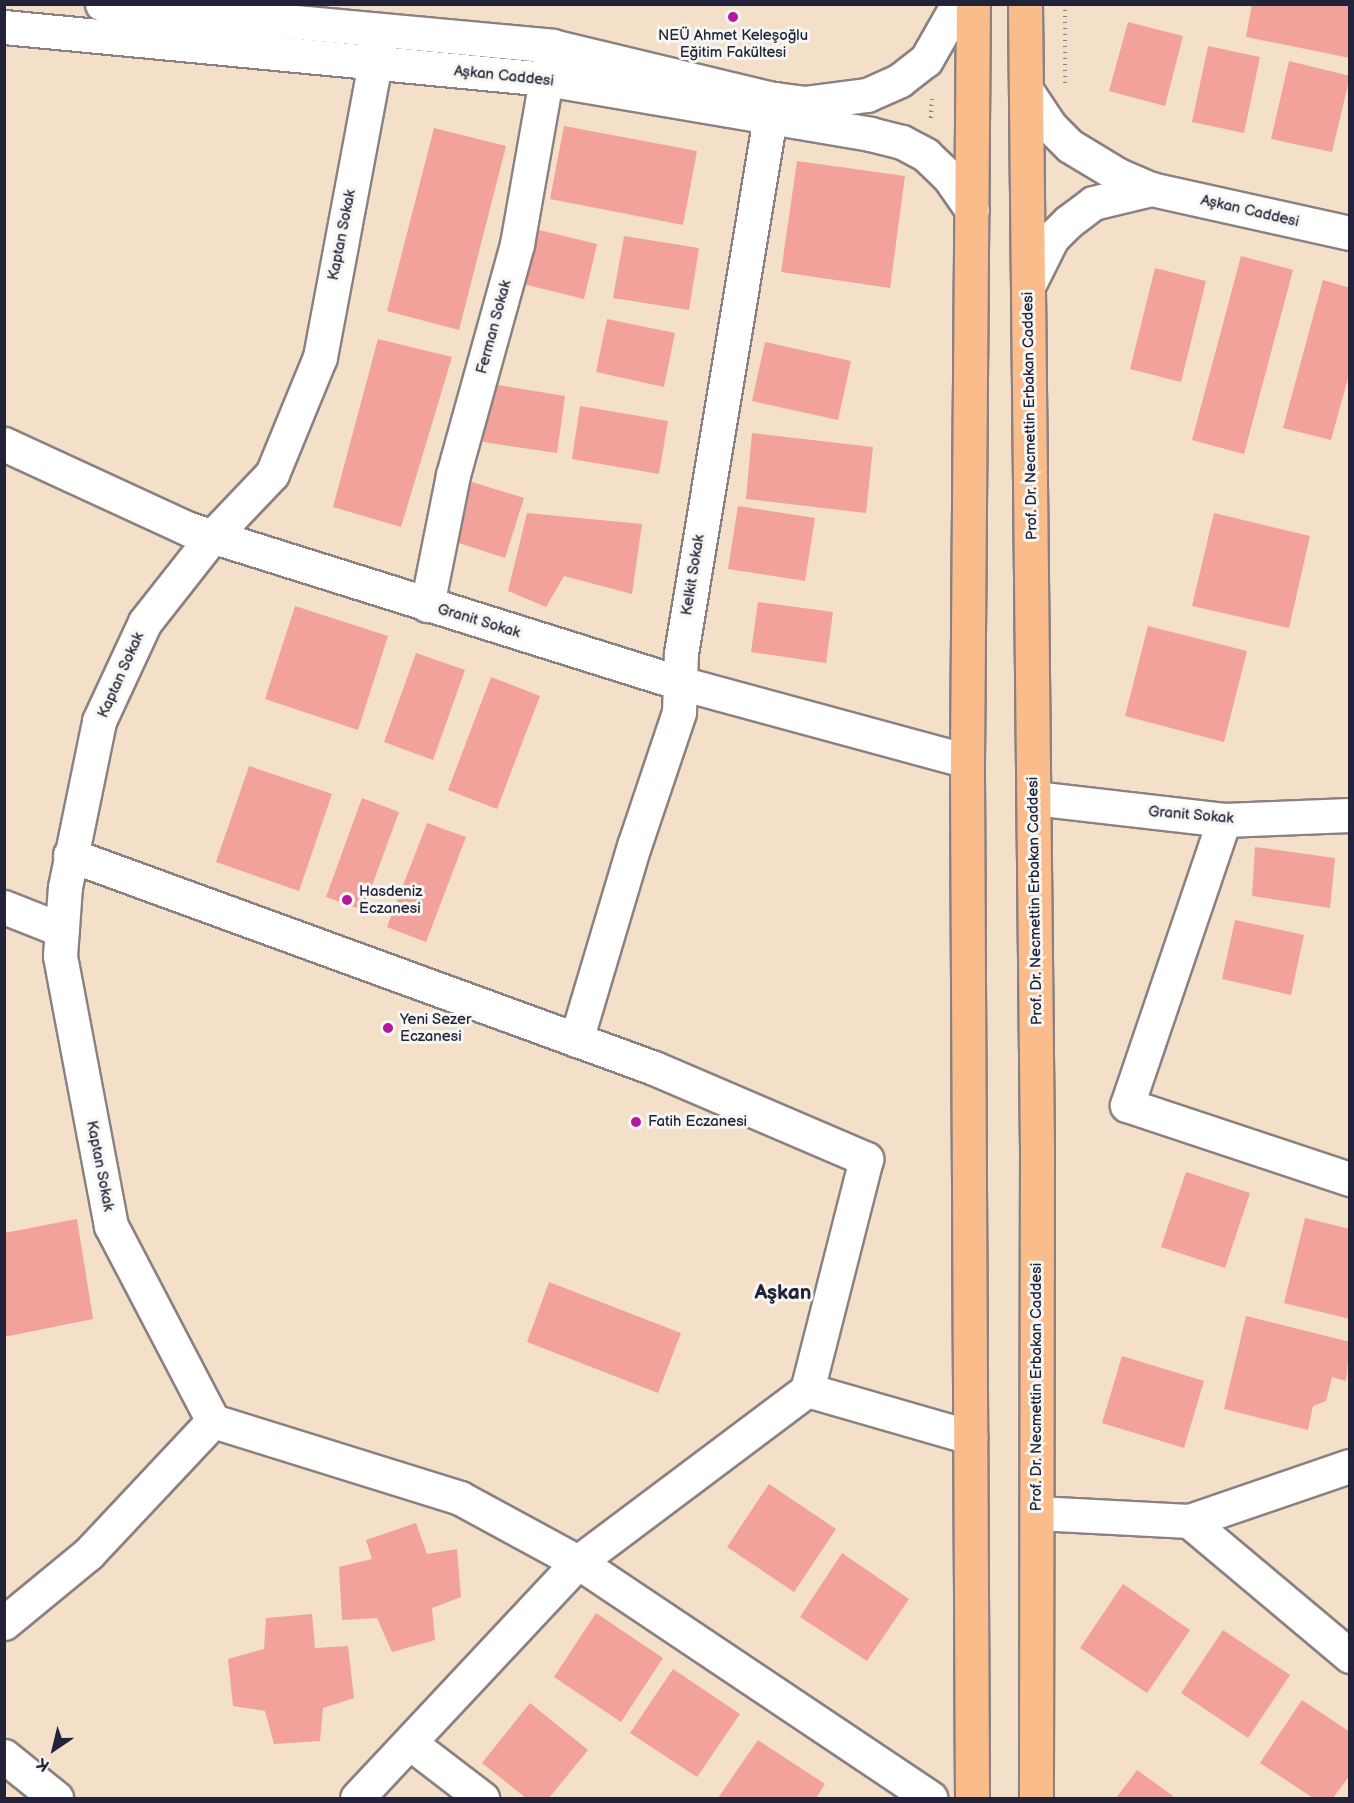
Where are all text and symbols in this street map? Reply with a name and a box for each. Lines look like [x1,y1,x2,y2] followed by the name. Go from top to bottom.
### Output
[726,10,740,24] marker: NEÜ Ahmet Keleşoğlu Eğitim Fakültesi
[658,26,808,61] place label: NEÜ Ahmet Keleşoğlu Eğitim Fakültesi
[453,62,555,90] street label: Aşkan Caddesi
[324,188,360,282] street label: Kaptan Sokak
[1199,191,1301,231] street label: Aşkan Caddesi
[473,278,515,376] street label: Ferman Sokak
[1019,292,1041,540] street label: Prof. Dr. Necmettin Erbakan Caddesi
[678,533,708,617] street label: Kelkit Sokak
[435,600,523,642] street label: Granit Sokak
[94,629,148,721] street label: Kaptan Sokak
[1024,777,1046,1025] street label: Prof. Dr. Necmettin Erbakan Caddesi
[1147,802,1235,828] street label: Granit Sokak
[359,882,423,917] place label: Hasdeniz Eczanesi
[340,893,354,907] marker: Hasdeniz Eczanesi
[400,1010,472,1045] place label: Yeni Sezer Eczanesi
[381,1021,395,1035] marker: Yeni Sezer Eczanesi
[648,1113,747,1131] place label: Fatih Eczanesi
[629,1115,643,1129] marker: Fatih Eczanesi
[82,1119,118,1213] street label: Kaptan Sokak
[1028,1263,1046,1511] street label: Prof. Dr. Necmettin Erbakan Caddesi
[755,1280,811,1306] district label: Aşkan
[24,1719,84,1779] north arrow
[33,1753,53,1775] text: K

